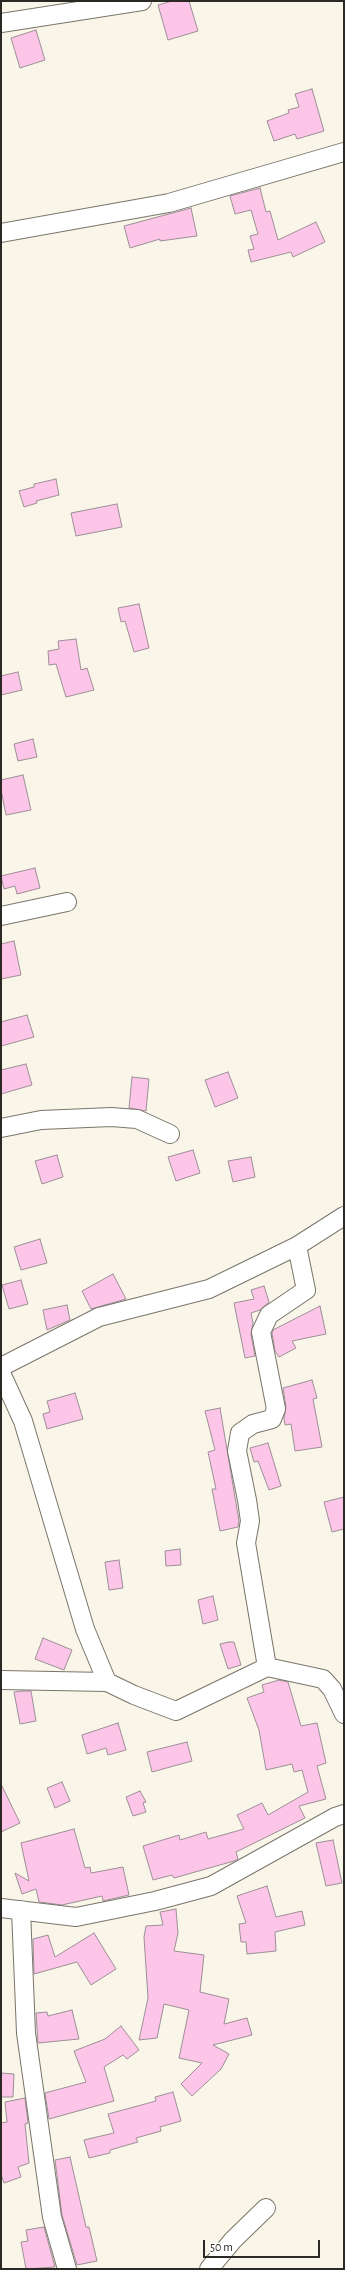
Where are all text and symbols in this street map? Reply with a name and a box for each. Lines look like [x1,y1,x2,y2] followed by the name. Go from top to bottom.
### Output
[205,2232,322,2258] scale bar
[210,2241,233,2253] text: 50 m

